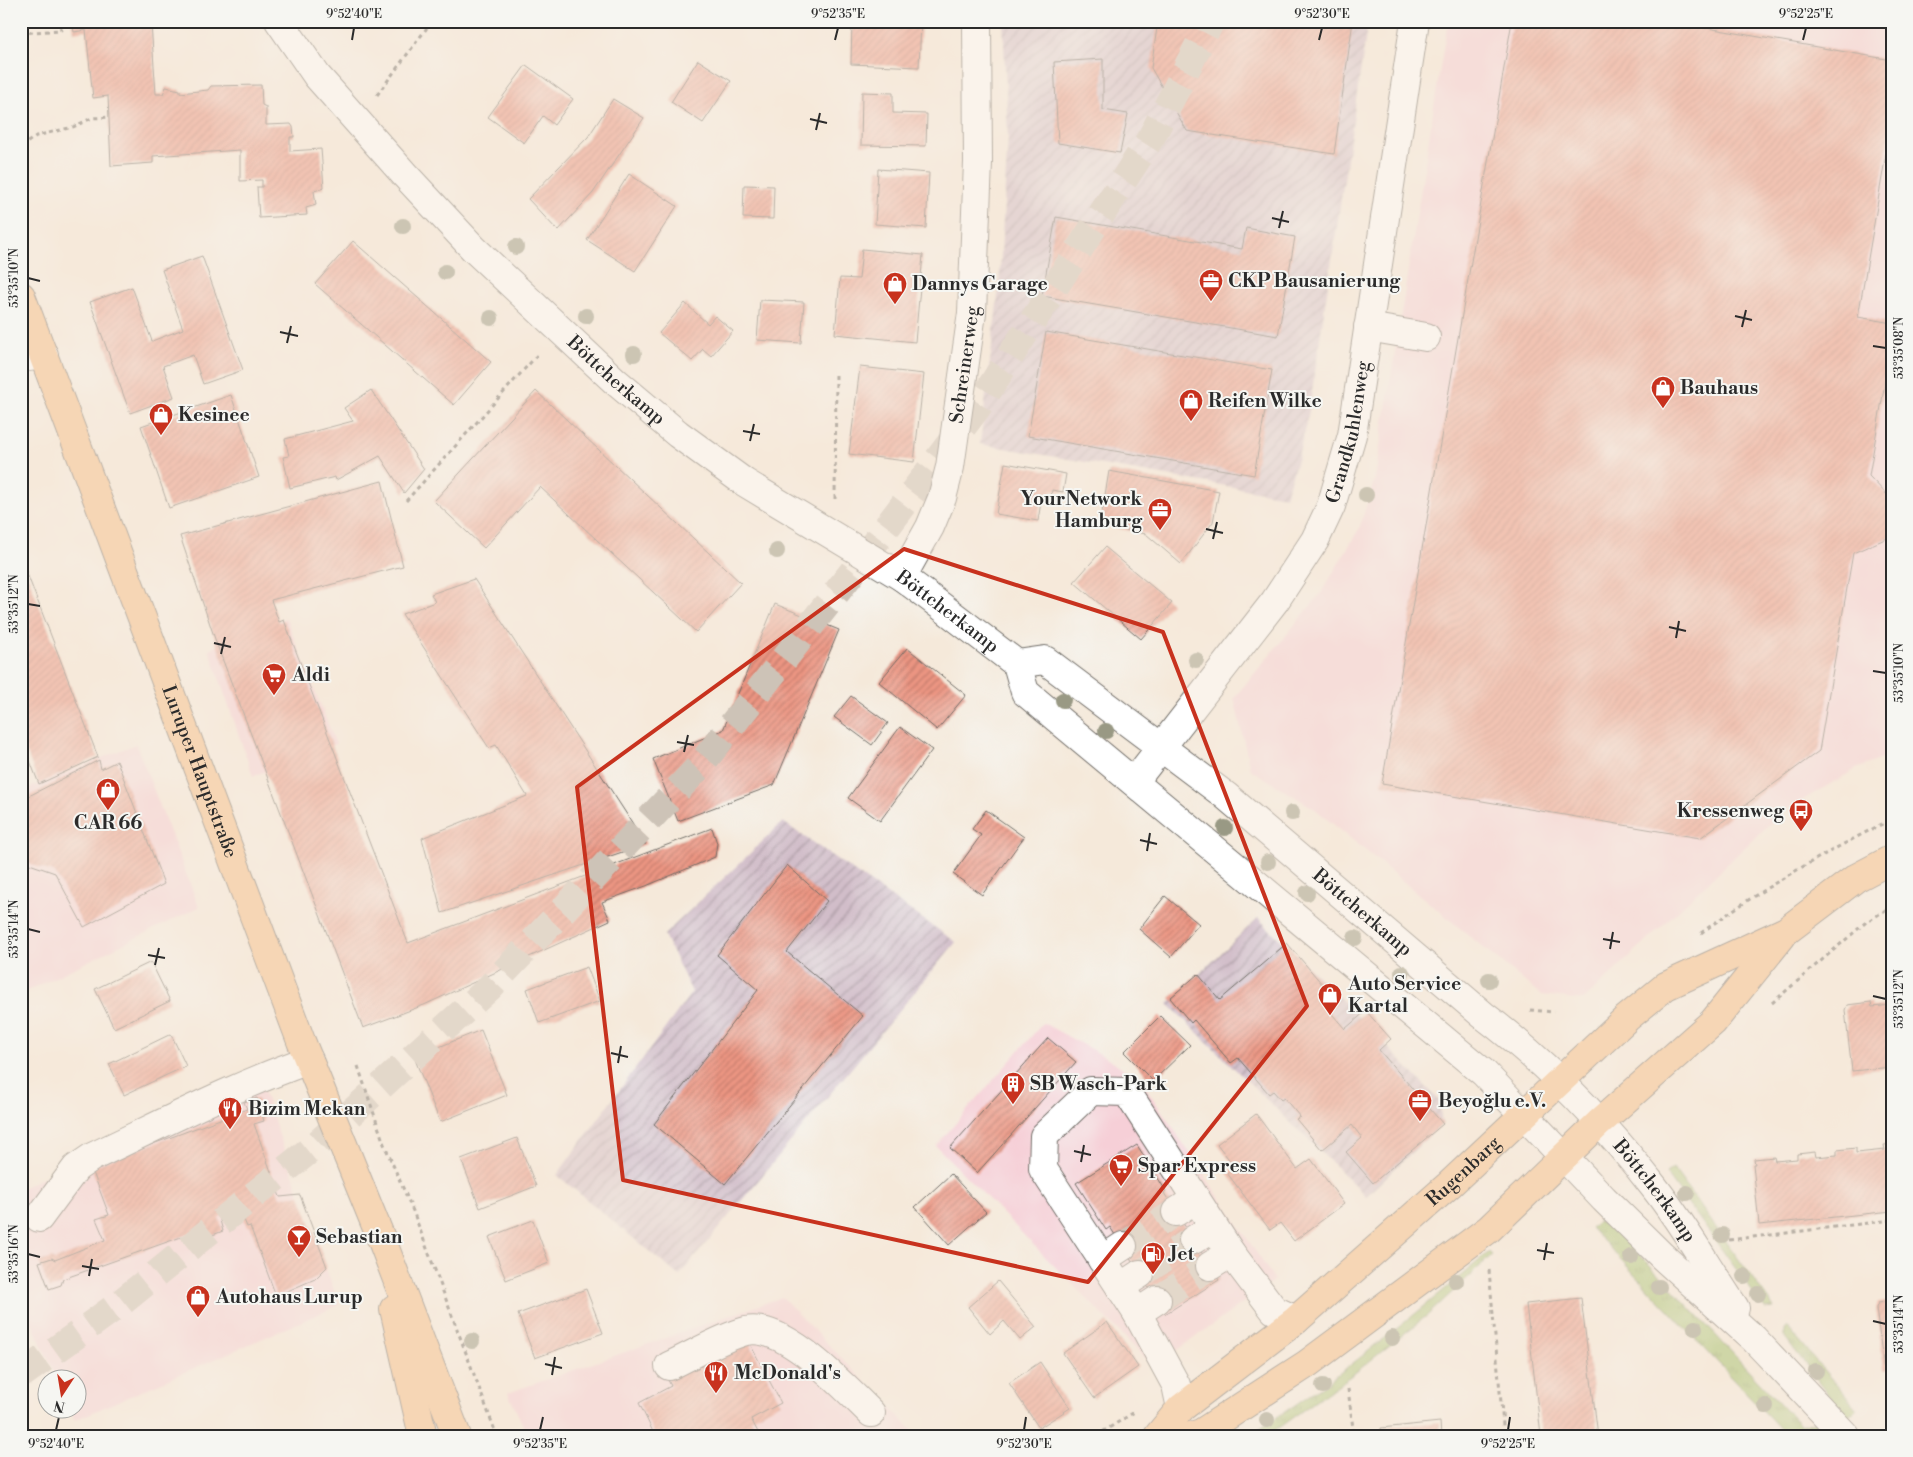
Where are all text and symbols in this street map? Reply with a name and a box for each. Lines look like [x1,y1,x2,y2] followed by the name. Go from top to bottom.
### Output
[326,7,382,22] text: 9°52'40"E
[811,7,865,22] text: 9°52'35"E
[1294,7,1350,22] text: 9°52'30"E
[1779,7,1833,22] text: 9°52'25"E
[7,248,22,308] text: 53°35'10"N
[1198,268,1224,302] office icon: CKP Bausanierung
[1228,269,1401,293] place label: CKP Bausanierung
[882,271,908,305] shop icon: Dannys Garage
[912,272,1048,296] place label: Dannys Garage
[944,306,984,425] street label: Schreinerweg
[1892,317,1907,379] text: 53°35'08"N
[561,330,670,430] street label: Böttcherkamp
[1320,359,1375,506] street label: Grandkuhlenweg
[1650,375,1676,409] shop icon: Bauhaus
[1680,376,1758,400] place label: Bauhaus
[1178,388,1204,422] shop icon: Reifen Wilke
[1208,389,1322,413] place label: Reifen Wilke
[148,402,174,436] shop icon: Kesinee
[178,403,250,427] place label: Kesinee
[1020,487,1143,533] place label: YourNetwork Hamburg
[1147,497,1173,531] office icon: YourNetwork Hamburg
[890,564,1004,658] street label: Böttcherkamp
[7,574,22,634] text: 53°35'12"N
[1892,643,1907,703] text: 53°35'10"N
[261,662,287,696] supermarket icon: Aldi
[291,663,330,687] place label: Aldi
[156,682,243,861] street label: Luruper Hauptstraße
[95,777,121,811] shop icon: CAR 66
[1788,798,1814,832] bus stop icon: Kressenweg
[1677,799,1785,823] place label: Kressenweg
[74,811,142,835] place label: CAR 66
[1307,863,1417,961] street label: Böttcherkamp
[7,899,22,959] text: 53°35'14"N
[1892,969,1907,1029] text: 53°35'12"N
[1347,972,1461,1018] place label: Auto Service Kartal
[1317,982,1343,1016] shop icon: Auto Service Kartal
[1000,1071,1026,1105] building icon: SB Wasch-Park
[1030,1072,1167,1096] place label: SB Wasch-Park
[1407,1088,1433,1122] office icon: Beyoğlu e.V.
[1438,1089,1546,1113] place label: Beyoğlu e.V.
[217,1096,243,1130] restaurant icon: Bizim Mekan
[248,1097,366,1121] place label: Bizim Mekan
[1421,1131,1506,1212] street label: Rugenbarg
[1607,1133,1701,1247] street label: Böttcherkamp
[1108,1153,1134,1187] supermarket icon: Spar Express
[1138,1154,1256,1178] place label: Spar Express
[7,1224,22,1284] text: 53°35'16"N
[286,1224,312,1258] bar icon: Sebastian
[316,1225,403,1249] place label: Sebastian
[1140,1241,1166,1275] fuel station icon: Jet
[1167,1242,1195,1266] place label: Jet
[185,1284,211,1318] shop icon: Autohaus Lurup
[215,1285,363,1309] place label: Autohaus Lurup
[1892,1294,1907,1354] text: 53°35'14"N
[703,1360,729,1394] restaurant icon: McDonald's
[734,1361,841,1385] place label: McDonald's
[38,1370,88,1420] north arrow
[52,1396,67,1416] text: N
[28,1437,84,1452] text: 9°52'40"E
[513,1437,567,1452] text: 9°52'35"E
[996,1437,1052,1452] text: 9°52'30"E
[1481,1437,1535,1452] text: 9°52'25"E

